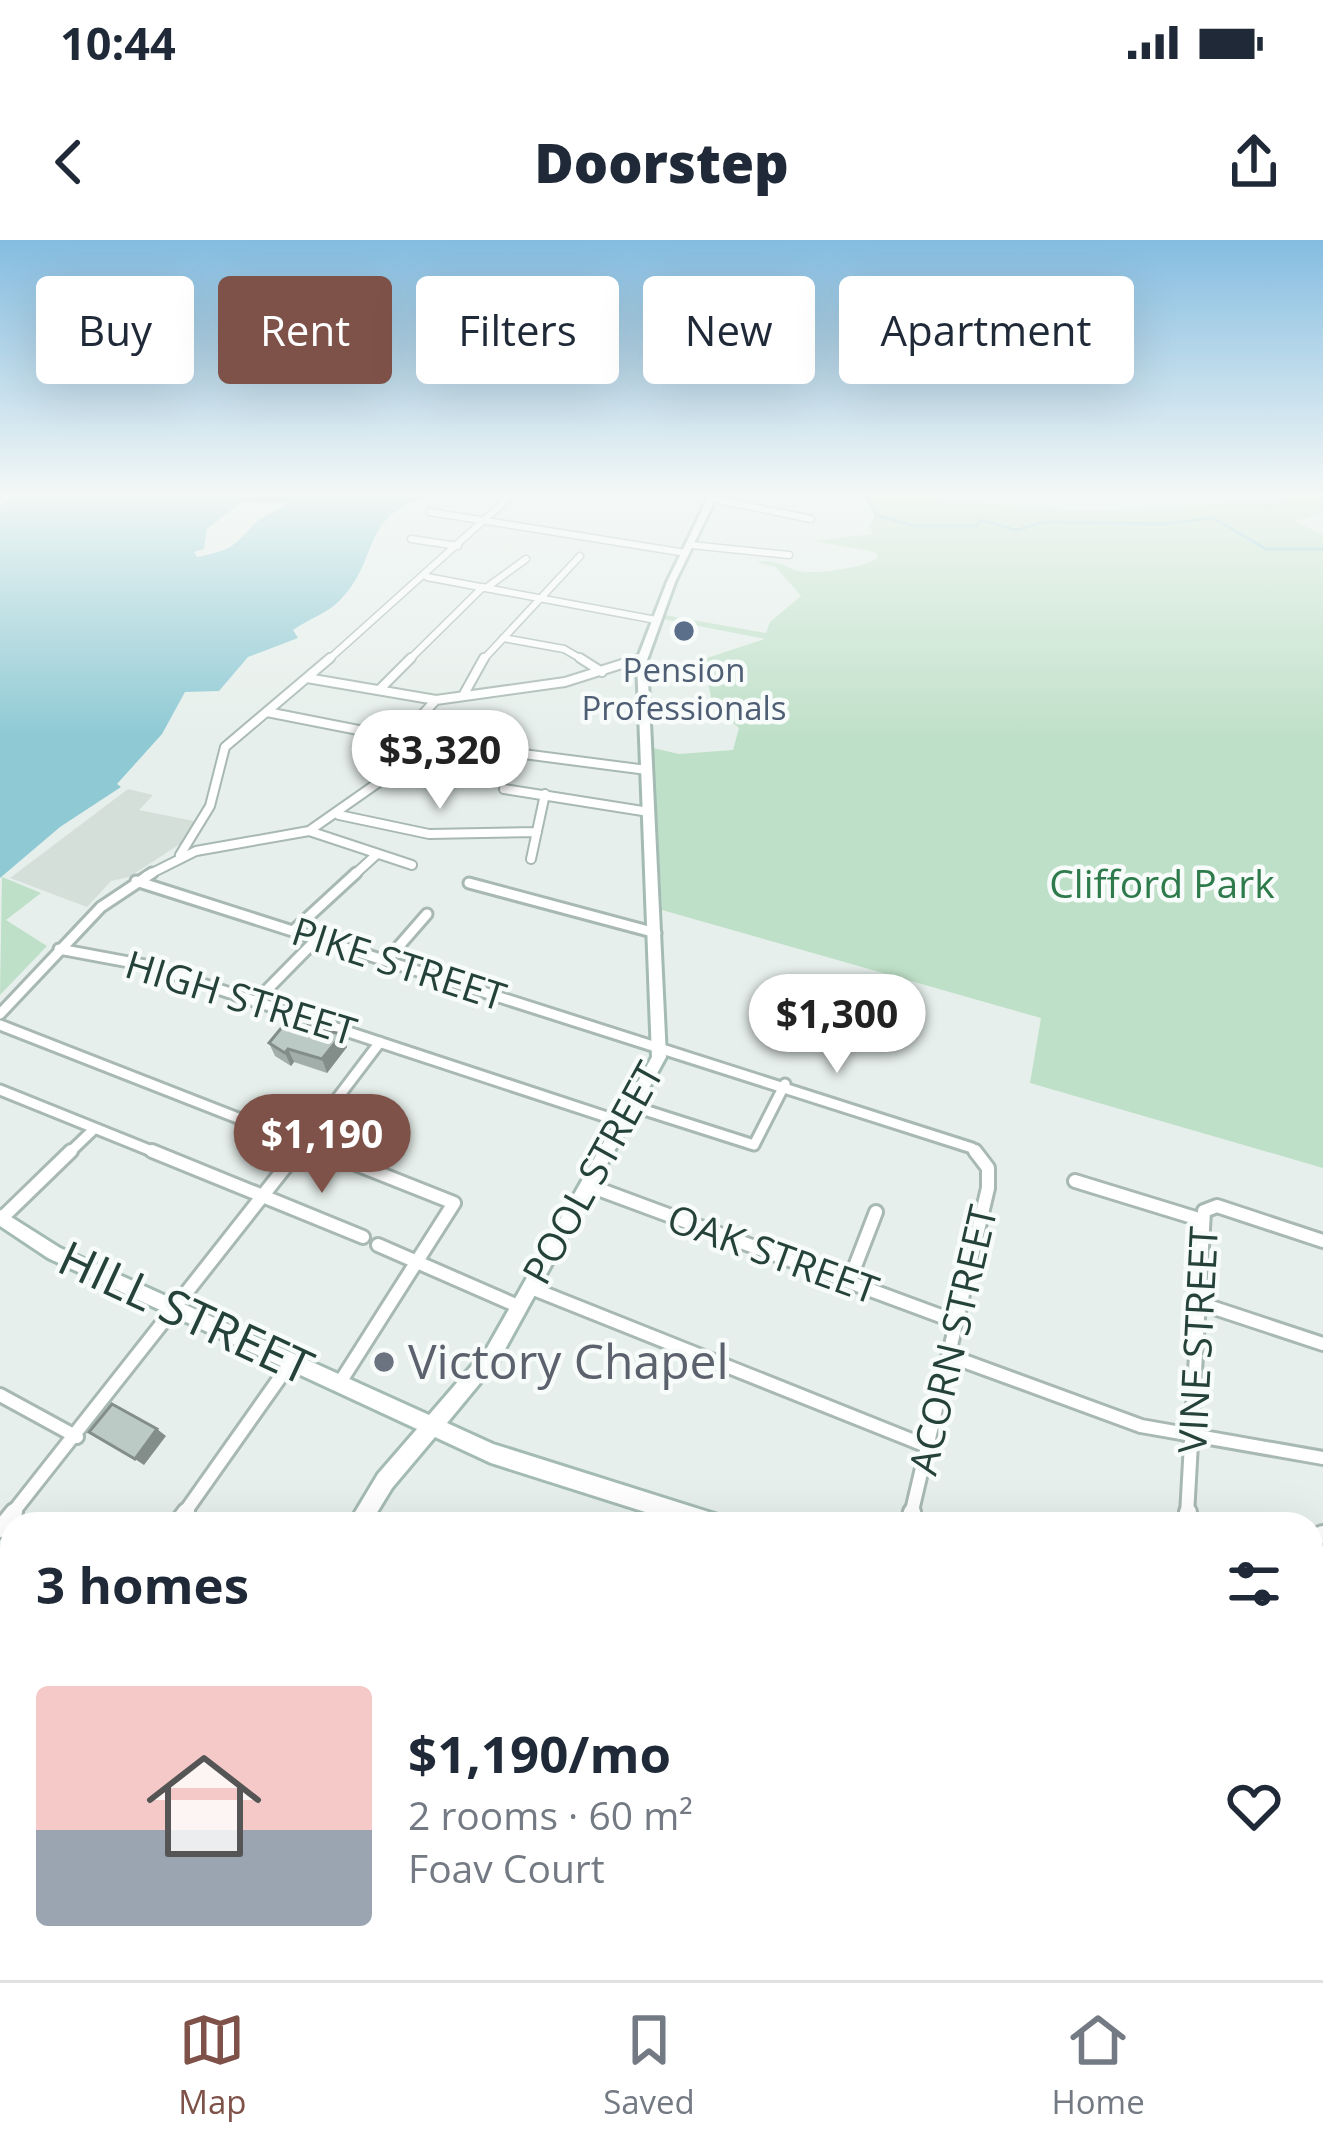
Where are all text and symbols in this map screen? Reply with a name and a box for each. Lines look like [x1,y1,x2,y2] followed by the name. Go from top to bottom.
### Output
[60,12,176,73] text: 10:44
[534,125,789,199] text: Doorstep
[36,129,102,195] icon: back
[1221,129,1287,195] icon: share
[36,276,194,384] chip: Buy
[218,276,392,384] chip: Rent
[416,276,619,384] chip: Filters
[643,276,815,384] chip: New
[839,276,1134,384] chip: Apartment
[671,618,697,644] marker: Pension Professionals
[581,647,787,730] place label: Pension Professionals
[342,710,538,812] pin: $3,320
[379,722,501,775] text: $3,320
[1049,856,1275,909] park label: Clifford Park
[286,903,514,1022] street label: PIKE STREET
[120,936,364,1057] street label: HIGH STREET
[739,974,935,1076] pin: $1,300
[776,986,898,1039] text: $1,300
[509,1051,675,1293] street label: POOL STREET
[224,1094,420,1196] pin: $1,190
[261,1106,383,1159] text: $1,190
[661,1190,887,1315] street label: OAK STREET
[895,1199,1008,1480] street label: ACORN STREET
[49,1224,324,1399] street label: HILL STREET
[1164,1225,1229,1455] street label: VINE STREET
[408,1328,729,1393] place label: Victory Chapel
[371,1349,397,1375] marker: Victory Chapel
[36,1549,249,1619] text: 3 homes
[1221,1551,1287,1617] icon: filters
[408,1718,671,1788] text: $1,190/mo
[132,1734,276,1878] icon: home
[1221,1773,1287,1839] icon: heart
[408,1788,693,1841] text: 2 rooms · 60 m²
[408,1841,605,1894] text: Foav Court
[178,2007,247,2124] tab: Map
[603,2007,695,2124] tab: Saved
[1051,2007,1145,2124] tab: Home

